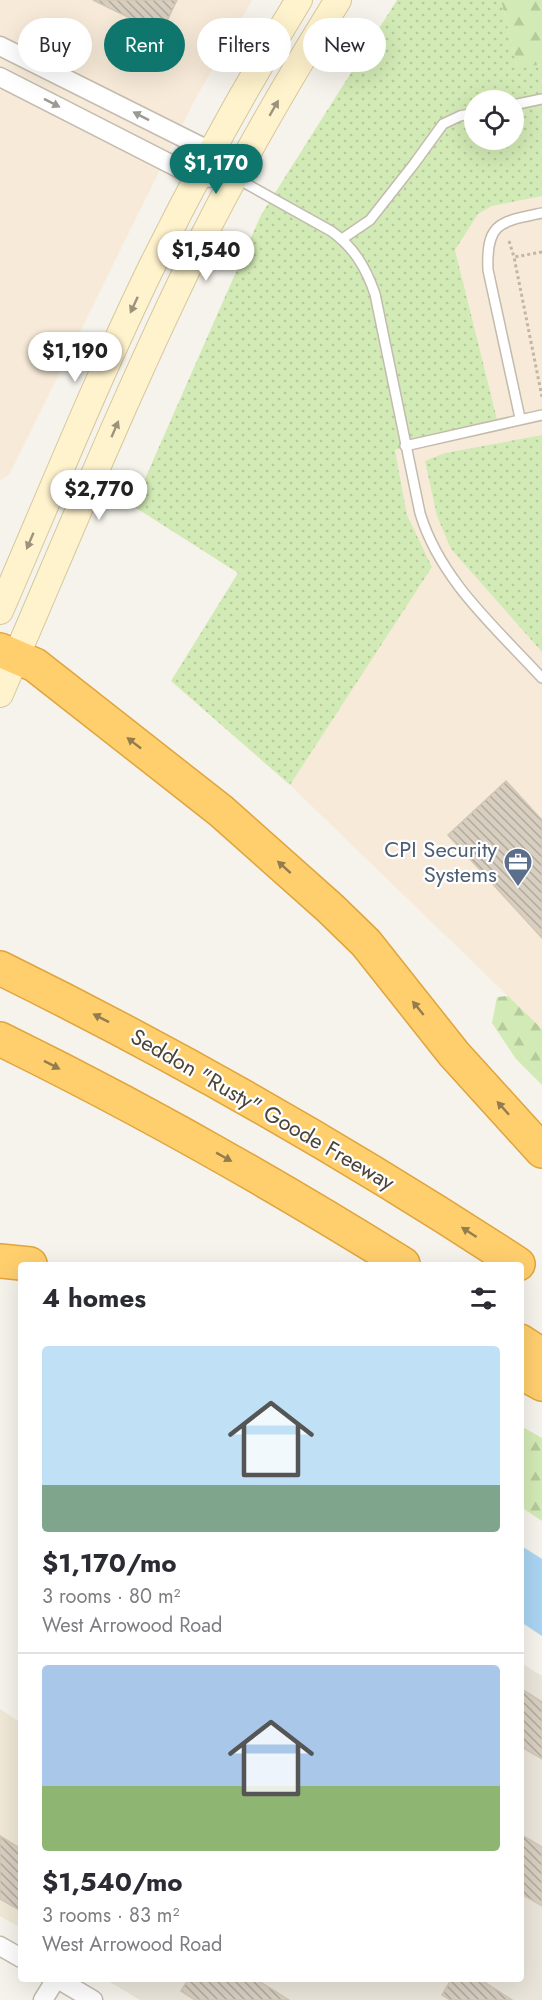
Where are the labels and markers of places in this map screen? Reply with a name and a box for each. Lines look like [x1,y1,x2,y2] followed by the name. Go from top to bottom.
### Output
[167,144,265,195] pin: $1,170
[157,231,255,282] pin: $1,540
[26,332,124,383] pin: $1,190
[50,470,148,521] pin: $2,770
[384,833,497,890] place label: CPI Security Systems
[502,846,534,888] office icon: CPI Security Systems

